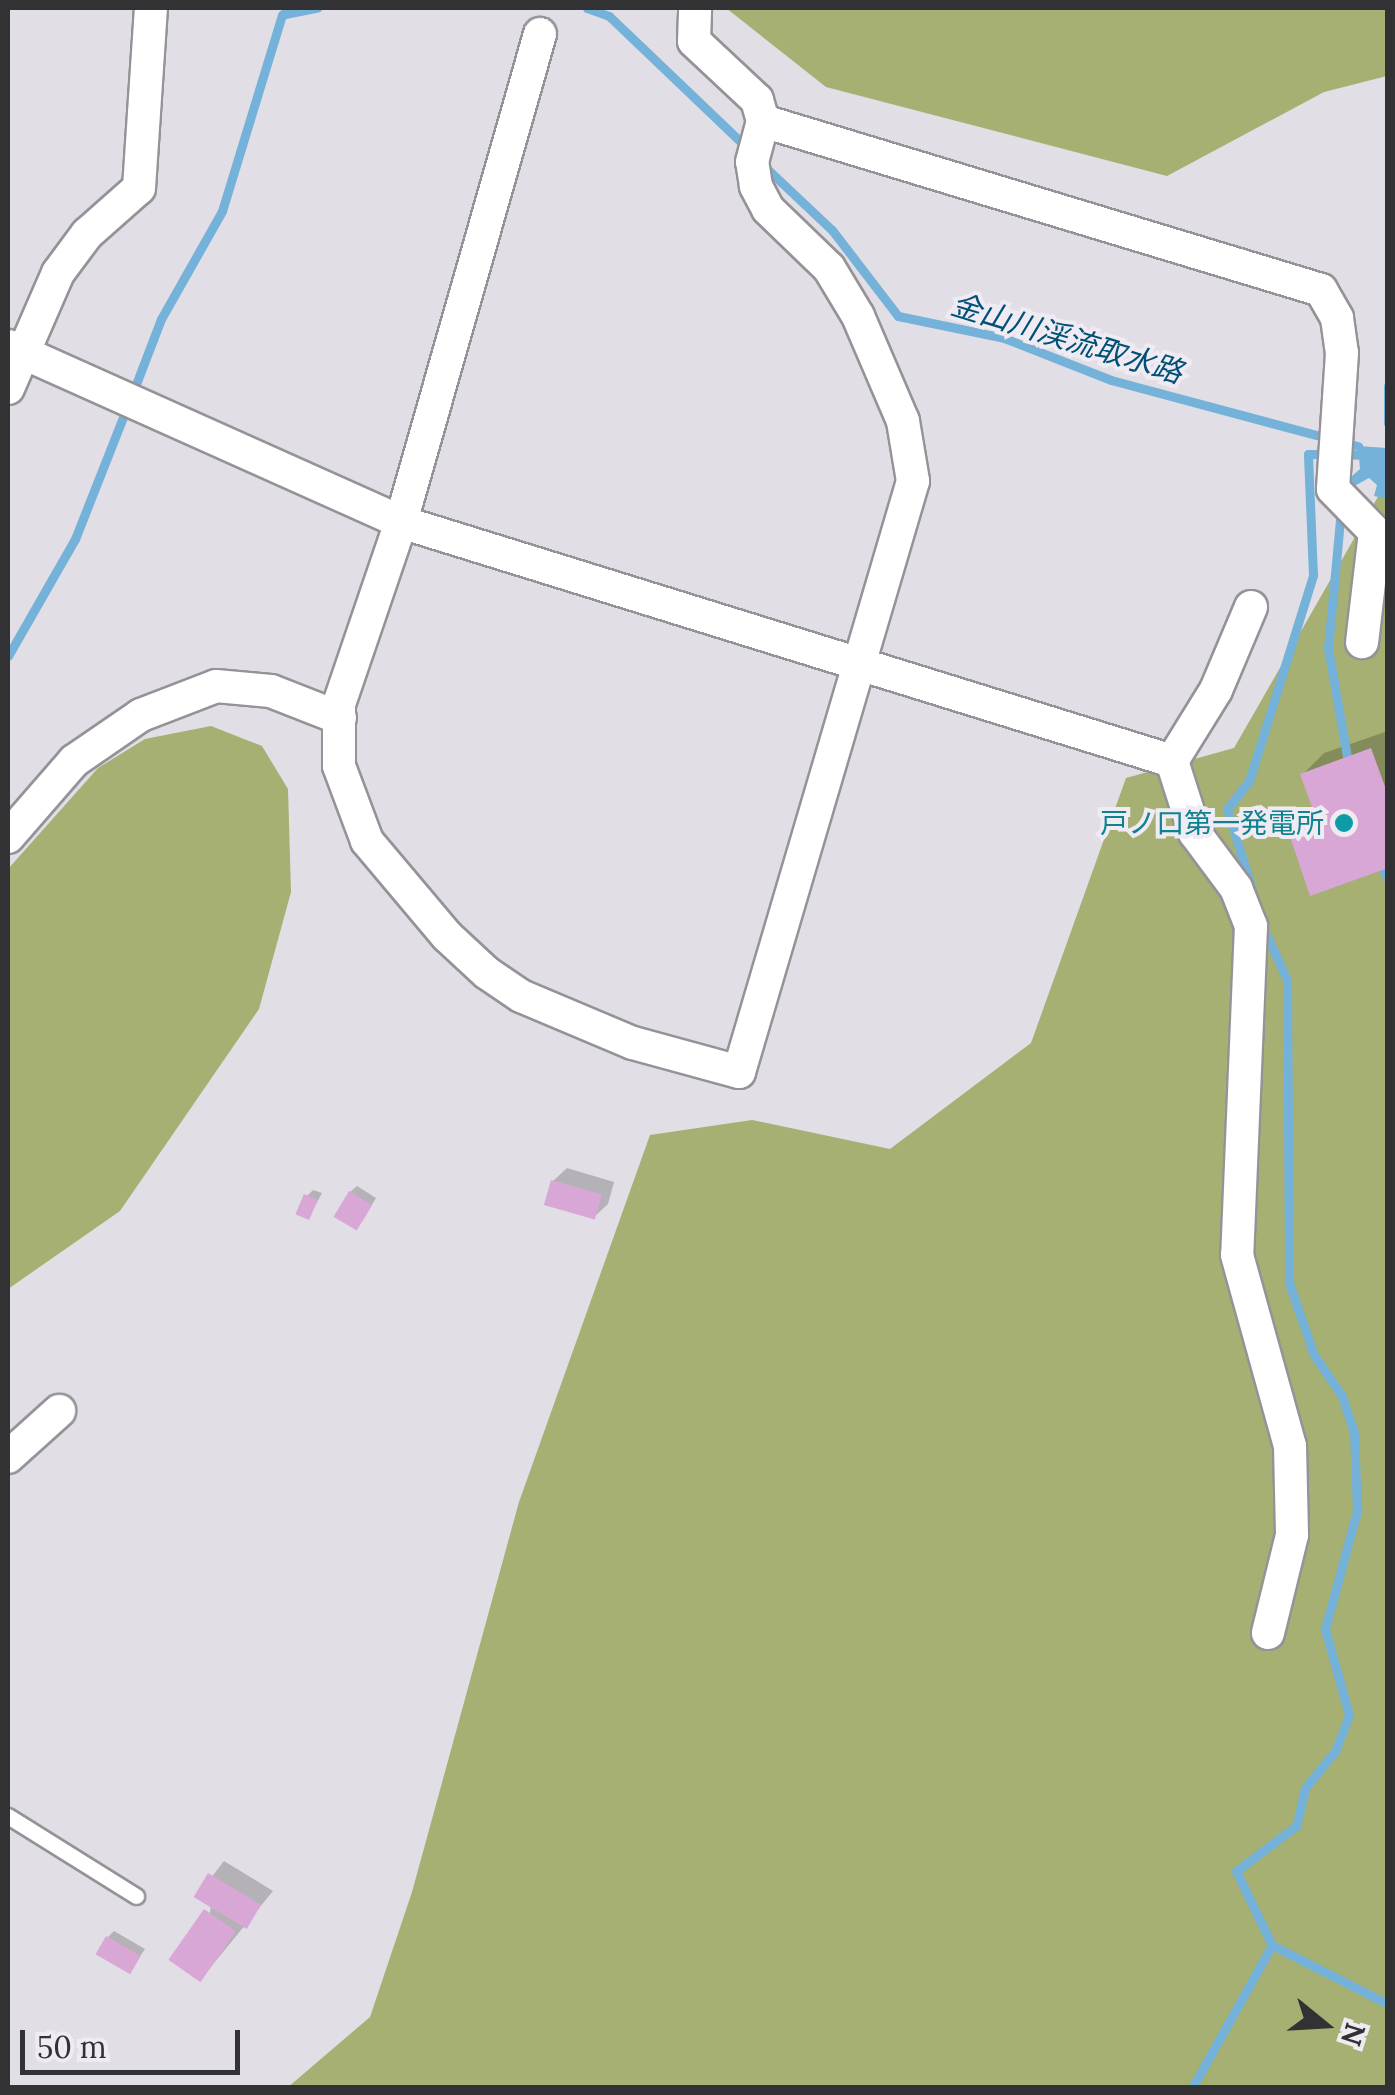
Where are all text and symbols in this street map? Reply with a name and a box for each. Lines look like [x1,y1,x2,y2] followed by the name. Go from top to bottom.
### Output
[947,286,1187,390] water label: 金山川渓流取水路
[1100,806,1324,840] place label: 戸ノ口第一発電所
[1333,812,1355,834] marker: 戸ノ口第一発電所
[1275,1975,1375,2075] north arrow
[25,2010,245,2072] scale bar
[1333,2018,1374,2050] text: N
[37,2028,107,2066] text: 50 m

